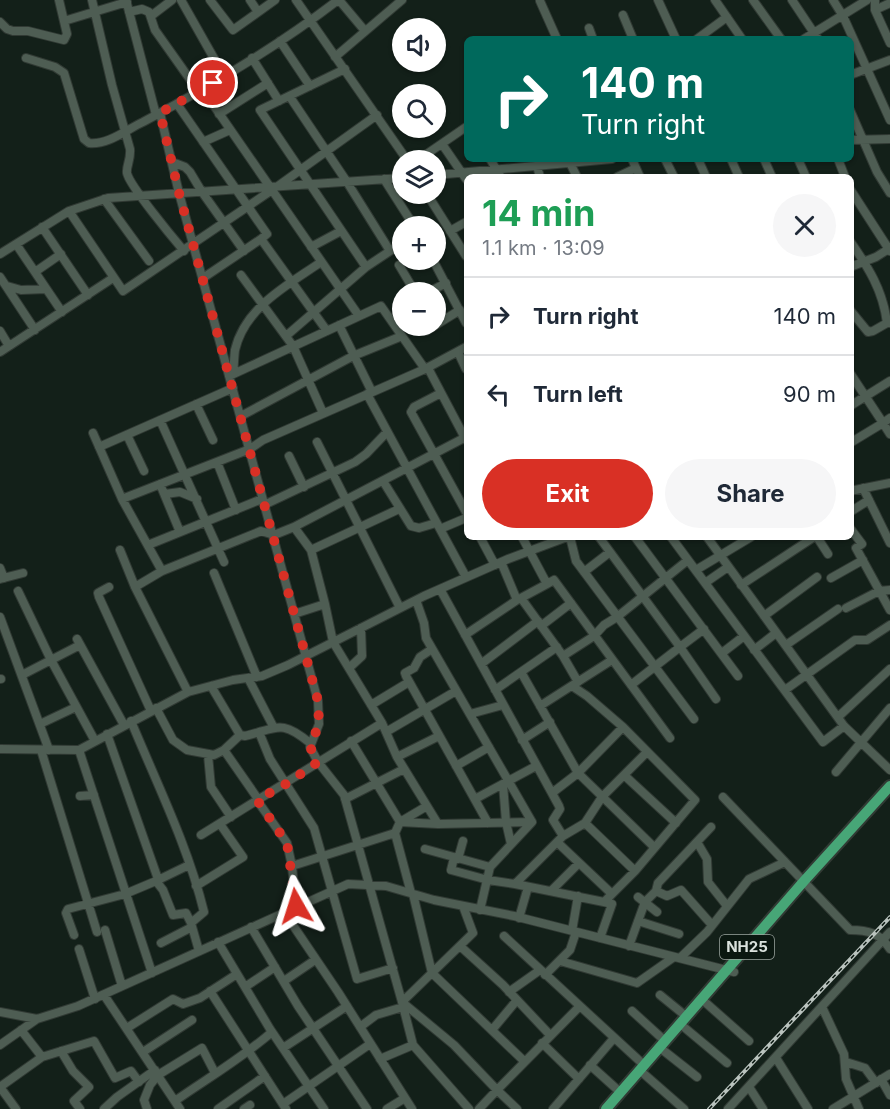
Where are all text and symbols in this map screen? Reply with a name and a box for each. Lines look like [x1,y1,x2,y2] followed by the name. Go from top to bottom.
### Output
[392,18,446,336] map controls
[392,18,446,72] button: sound
[187,57,238,108] pin
[581,57,704,108] text: 140 m
[482,60,560,138] icon: right
[196,66,229,99] icon: arrive
[392,84,446,138] button: search
[581,108,705,141] text: Turn right
[392,150,446,204] button: layers
[482,191,595,235] text: 14 min
[773,194,836,257] button: close
[392,216,446,270] button: +
[482,236,605,260] text: 1.1 km · 13:09
[392,282,446,336] button: −
[482,300,515,333] icon: right
[533,303,639,329] text: Turn right
[774,303,836,329] text: 140 m
[482,378,515,411] icon: left
[533,381,623,407] text: Turn left
[783,381,836,407] text: 90 m
[482,459,653,528] button: Exit
[665,459,836,528] button: Share
[264,874,328,938] position arrow
[720,935,774,959] road number: NH25

